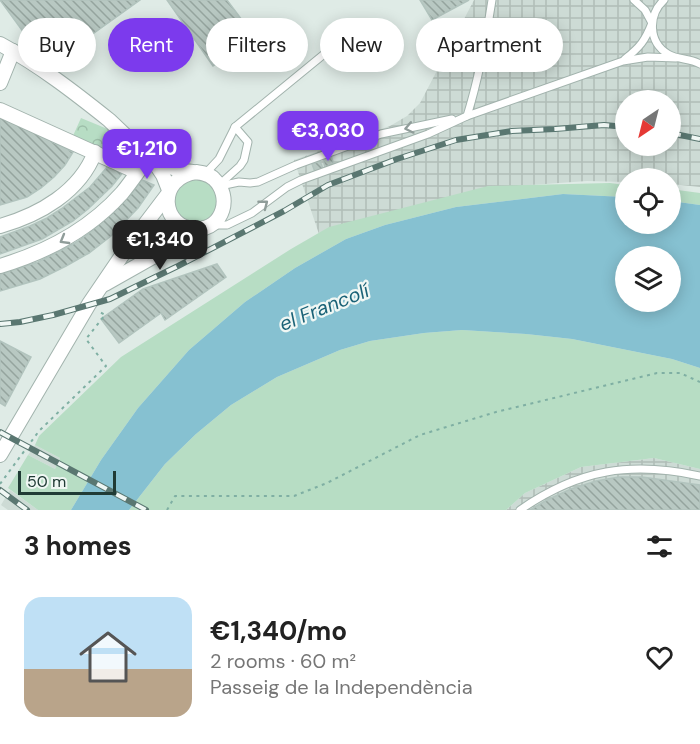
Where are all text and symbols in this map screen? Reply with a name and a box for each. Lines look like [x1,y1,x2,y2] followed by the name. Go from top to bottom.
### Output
[18,18,96,72] chip: Buy
[108,18,194,72] chip: Rent
[206,18,308,72] chip: Filters
[320,18,404,72] chip: New
[416,18,563,72] chip: Apartment
[615,90,681,156] north arrow
[615,90,681,312] map controls
[279,111,377,162] pin: €3,030
[292,117,365,143] text: €3,030
[405,121,415,134] one-way arrow
[98,129,196,180] pin: €1,210
[117,135,177,161] text: €1,210
[615,168,681,234] button: locate
[257,201,268,212] one-way arrow
[111,220,209,271] pin: €1,340
[126,226,194,252] text: €1,340
[60,233,70,244] one-way arrow
[615,246,681,312] button: layers
[275,277,374,337] water label: el Francolí
[18,468,116,496] scale bar
[27,471,66,492] text: 50 m
[24,529,132,563] text: 3 homes
[643,530,676,563] icon: filters
[210,614,347,648] text: €1,340/mo
[72,621,144,693] icon: home
[643,641,676,674] icon: heart
[210,648,356,674] text: 2 rooms · 60 m²
[210,674,473,700] text: Passeig de la Independència

